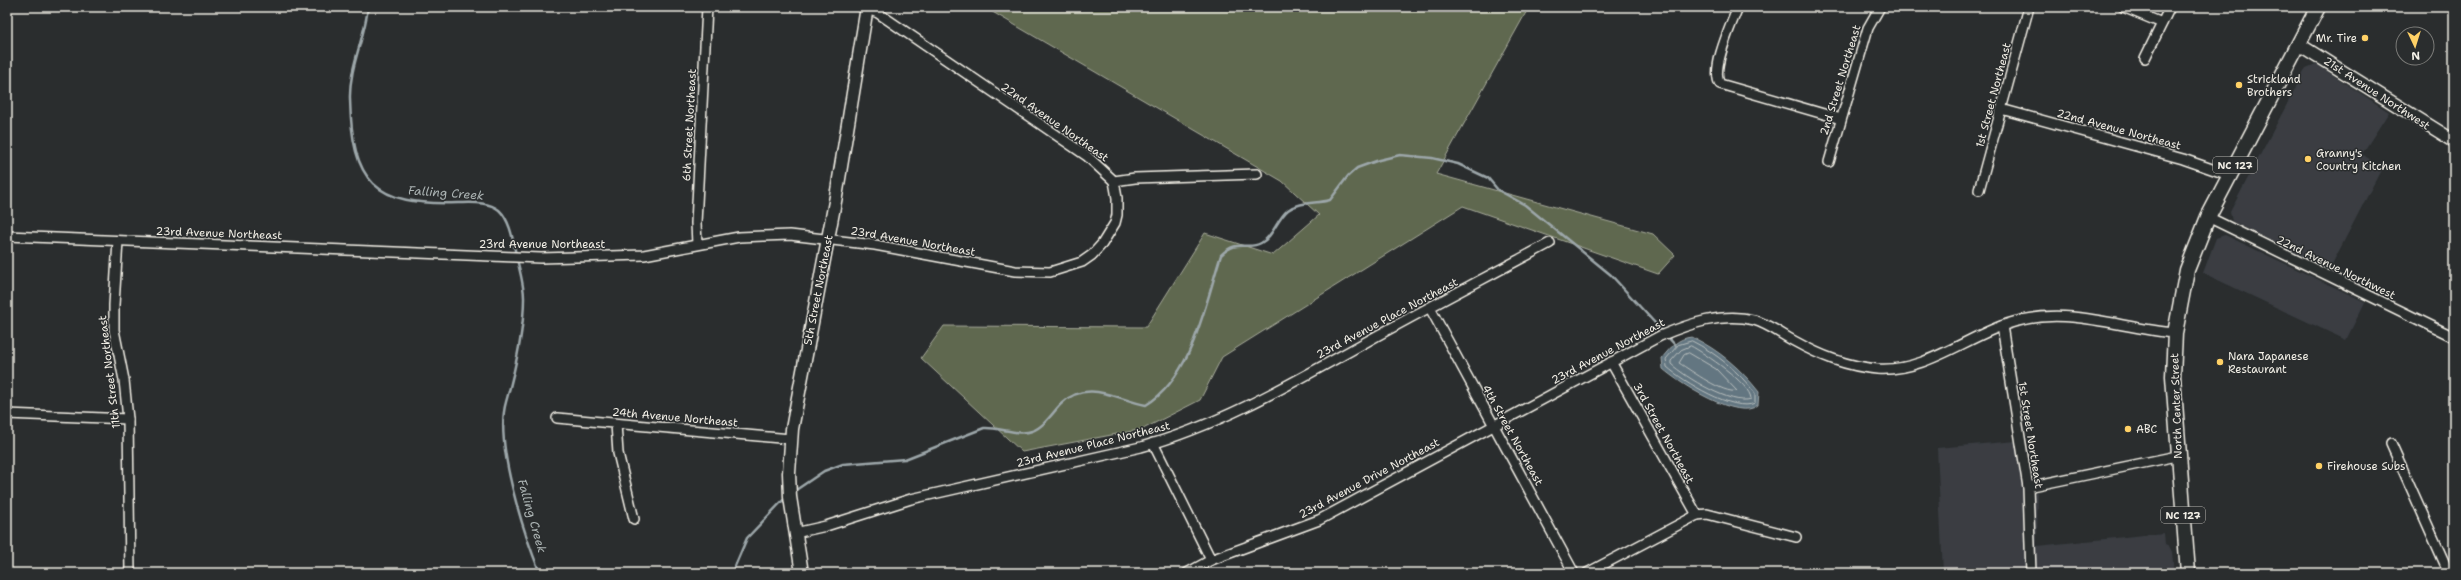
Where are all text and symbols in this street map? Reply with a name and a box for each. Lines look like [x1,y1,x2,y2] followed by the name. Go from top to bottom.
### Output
[1817,23,1864,137] street label: 2nd Street Northeast
[2395,26,2435,66] north arrow
[2316,31,2357,46] place label: Mr. Tire
[2360,33,2370,43] marker: Mr. Tire
[1972,41,2015,149] street label: 1st Street Northeast
[2321,54,2433,132] street label: 21st Avenue Northwest
[679,68,700,182] street label: 6th Street Northeast
[2247,72,2301,100] place label: Strickland Brothers
[998,79,1112,165] street label: 22nd Avenue Northeast
[2234,80,2244,90] marker: Strickland Brothers
[2055,106,2183,153] street label: 22nd Avenue Northeast
[2316,146,2401,174] place label: Granny's Country Kitchen
[2303,154,2313,164] marker: Granny's Country Kitchen
[2213,157,2257,173] road number: NC 127
[408,182,485,204] water label: Falling Creek
[849,223,977,260] street label: 23rd Avenue Northeast
[155,224,283,243] street label: 23rd Avenue Northeast
[2274,232,2398,303] street label: 22nd Avenue Northwest
[800,233,837,347] street label: 5th Street Northeast
[479,237,605,252] street label: 23rd Avenue Northeast
[1314,275,1461,362] street label: 23rd Avenue Place Northeast
[95,314,124,429] street label: 11th Street Northeast
[1549,315,1668,388] street label: 23rd Avenue Northeast
[2228,349,2309,377] place label: Nara Japanese Restaurant
[2167,353,2186,459] street label: North Center Street
[2215,357,2225,367] marker: Nara Japanese Restaurant
[1630,380,1698,486] street label: 3rd Street Northeast
[2015,381,2046,490] street label: 1st Street Northeast
[1479,382,1547,488] street label: 4th Street Northeast
[611,405,739,430] street label: 24th Avenue Northeast
[1014,418,1172,471] street label: 23rd Avenue Place Northeast
[2136,422,2158,437] place label: ABC
[2123,424,2133,434] marker: ABC
[1296,435,1442,522] street label: 23rd Avenue Drive Northeast
[2327,459,2405,474] place label: Firehouse Subs
[2314,461,2324,471] marker: Firehouse Subs
[514,477,550,555] water label: Falling Creek
[2161,507,2205,523] road number: NC 127

